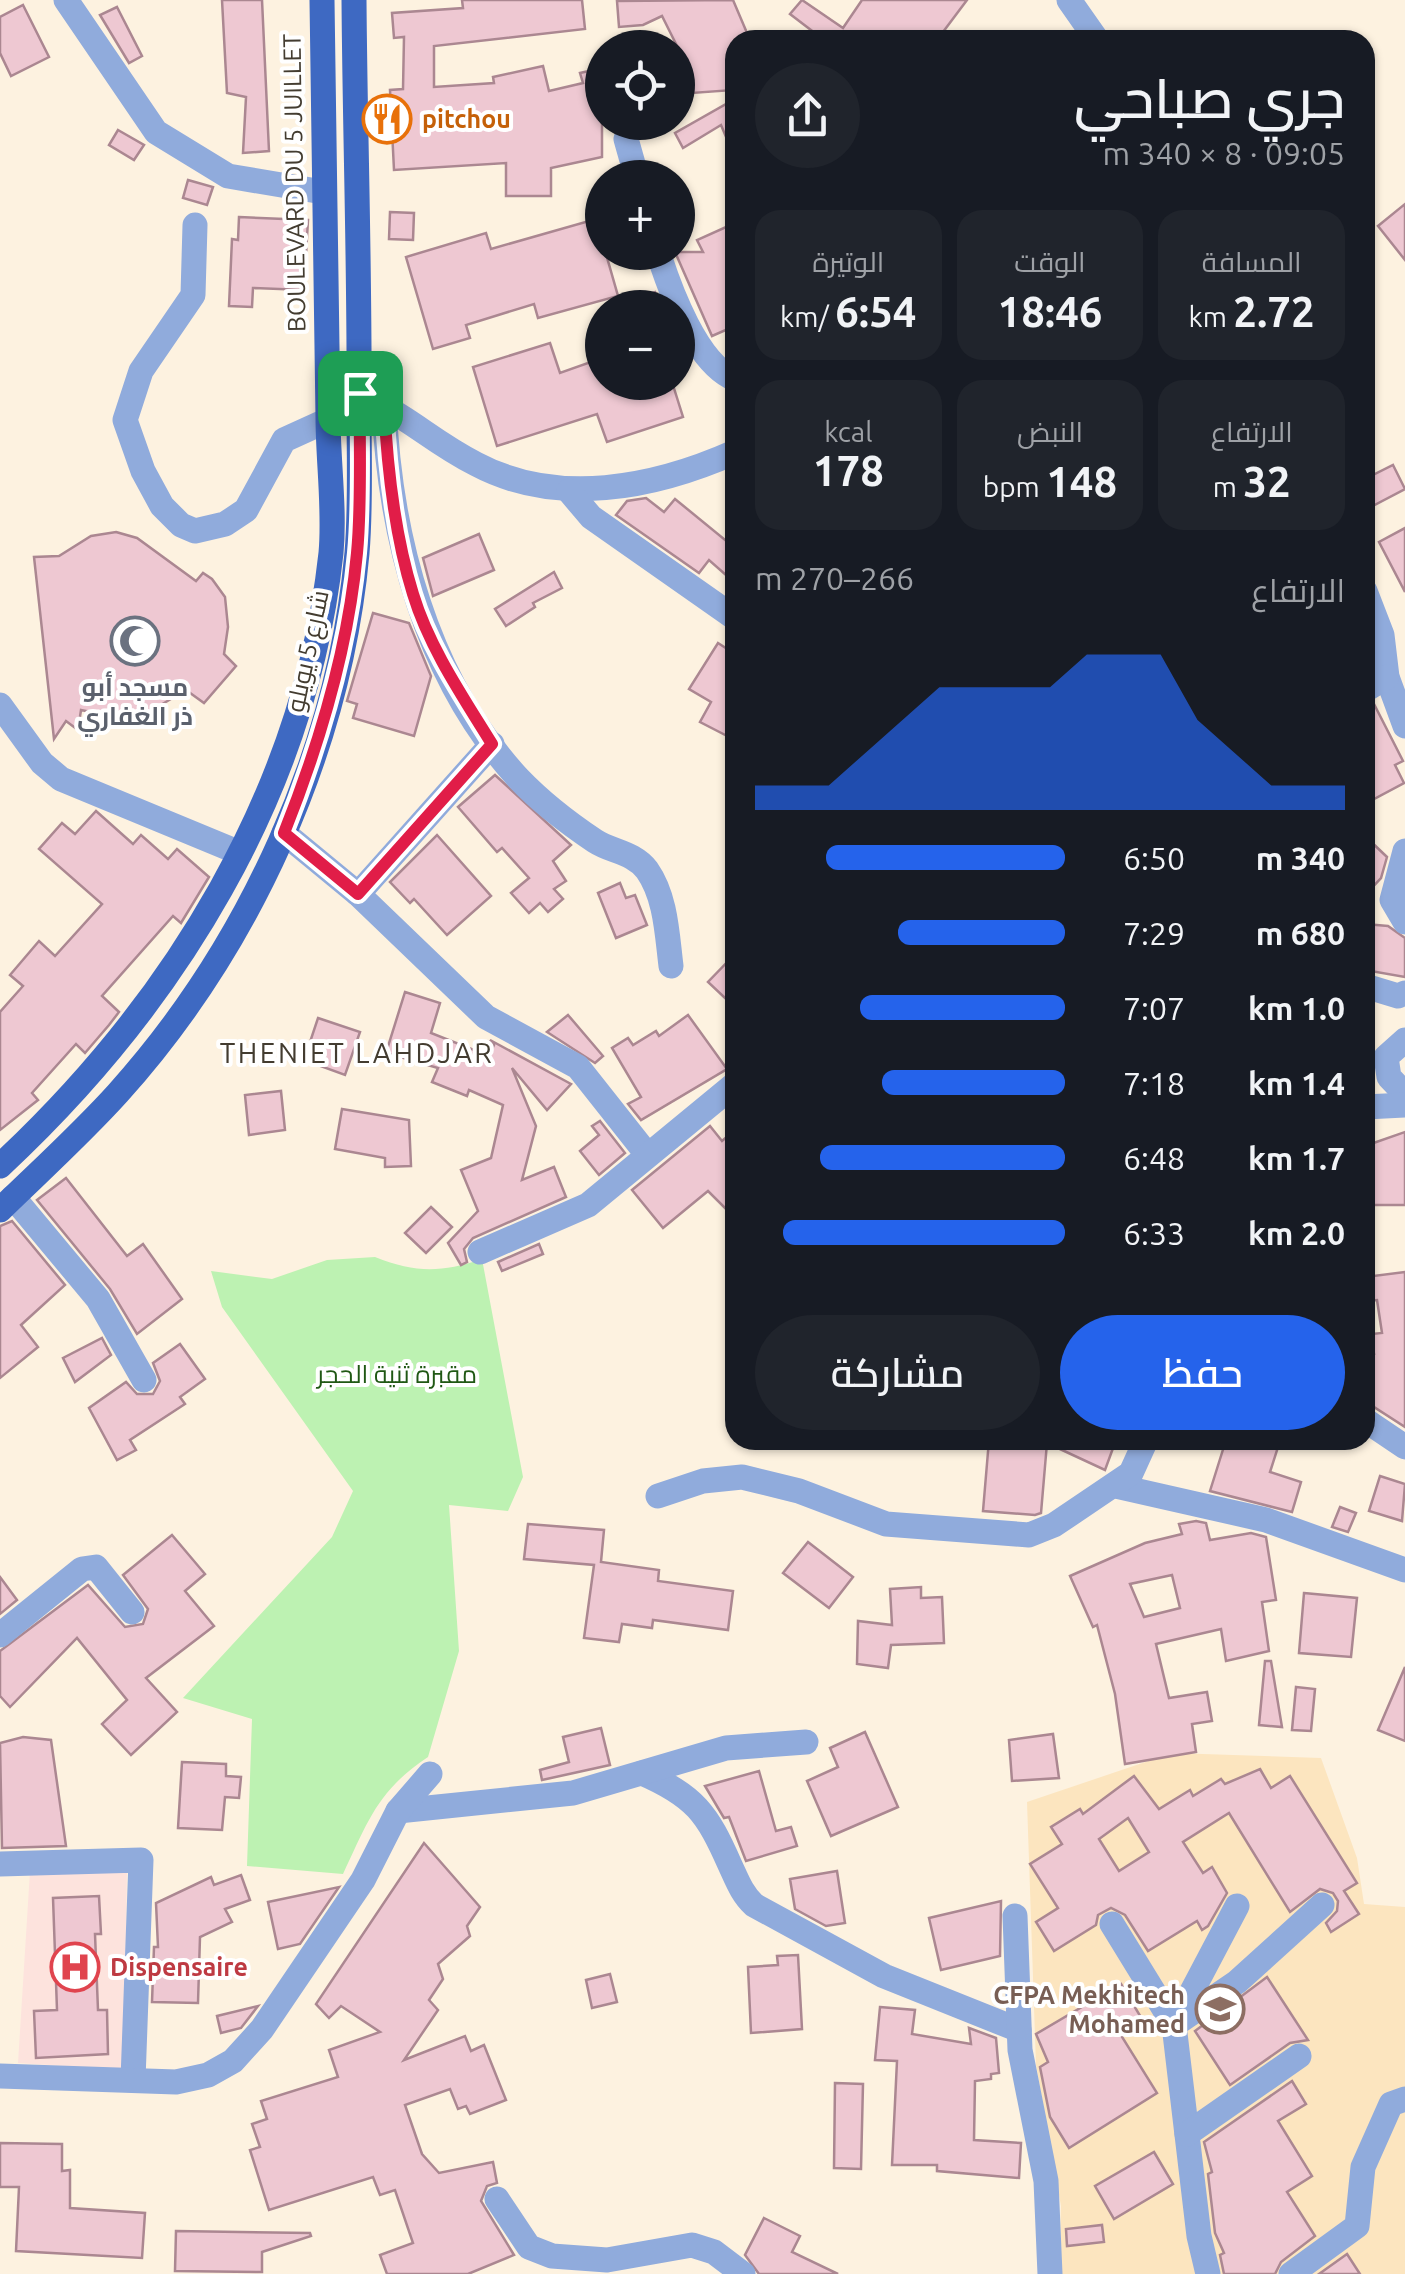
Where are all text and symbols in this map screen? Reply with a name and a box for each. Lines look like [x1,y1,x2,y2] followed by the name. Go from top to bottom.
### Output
[585,30,695,400] map controls
[585,30,695,140] button: locate
[277,34,311,332] street label: BOULEVARD DU 5 JUILLET
[755,63,860,168] button: share
[1074,67,1345,128] text: جري صباحي
[361,93,413,145] restaurant icon: pitchou
[422,105,511,133] place label: pitchou
[1103,135,1345,171] text: 09:05 · 8 × 340 m
[585,160,695,270] button: +
[812,246,884,277] text: الوتيرة
[1014,246,1086,277] text: الوقت
[1202,246,1302,277] text: المسافة
[835,288,917,335] text: 6:54
[997,288,1103,335] text: 18:46
[1233,288,1315,335] text: 2.72
[585,290,695,400] button: −
[780,301,835,332] text: /km
[1189,301,1233,332] text: km
[318,351,403,436] pin
[333,366,388,421] icon: arrive
[824,416,873,447] text: kcal
[1017,416,1083,447] text: النبض
[1211,416,1293,447] text: الارتفاع
[813,447,884,494] text: 178
[1046,458,1117,505] text: 148
[1243,458,1291,505] text: 32
[983,471,1046,502] text: bpm
[1213,471,1243,502] text: m
[755,560,914,596] text: 266–270 m
[1251,572,1345,608] text: الارتفاع
[280,587,337,715] street label: شارع 5 يويلو
[109,615,161,667] mosque icon: مسجد أبو ذر الغفاري
[77,671,193,737] place label: مسجد أبو ذر الغفاري
[1123,840,1185,876] text: 6:50
[1256,840,1345,876] text: 340 m
[1123,915,1185,951] text: 7:29
[1256,915,1345,951] text: 680 m
[1123,990,1185,1026] text: 7:07
[1248,990,1345,1026] text: 1.0 km
[220,1037,494,1068] district label: THENIET LAHDJAR
[1123,1065,1185,1101] text: 7:18
[1248,1065,1345,1101] text: 1.4 km
[1123,1140,1185,1176] text: 6:48
[1248,1140,1345,1176] text: 1.7 km
[1123,1215,1185,1251] text: 6:33
[1248,1215,1345,1251] text: 2.0 km
[755,1315,1040,1430] button: مشاركة
[1060,1315,1345,1430] button: حفظ
[315,1360,477,1389] park label: مقبرة ثنية الحجر
[49,1941,101,1993] hospital icon: Dispensaire
[110,1953,248,1981] place label: Dispensaire
[993,1981,1185,2038] place label: CFPA Mekhitech Mohamed
[1194,1983,1246,2035] school or university icon: CFPA Mekhitech Mohamed

